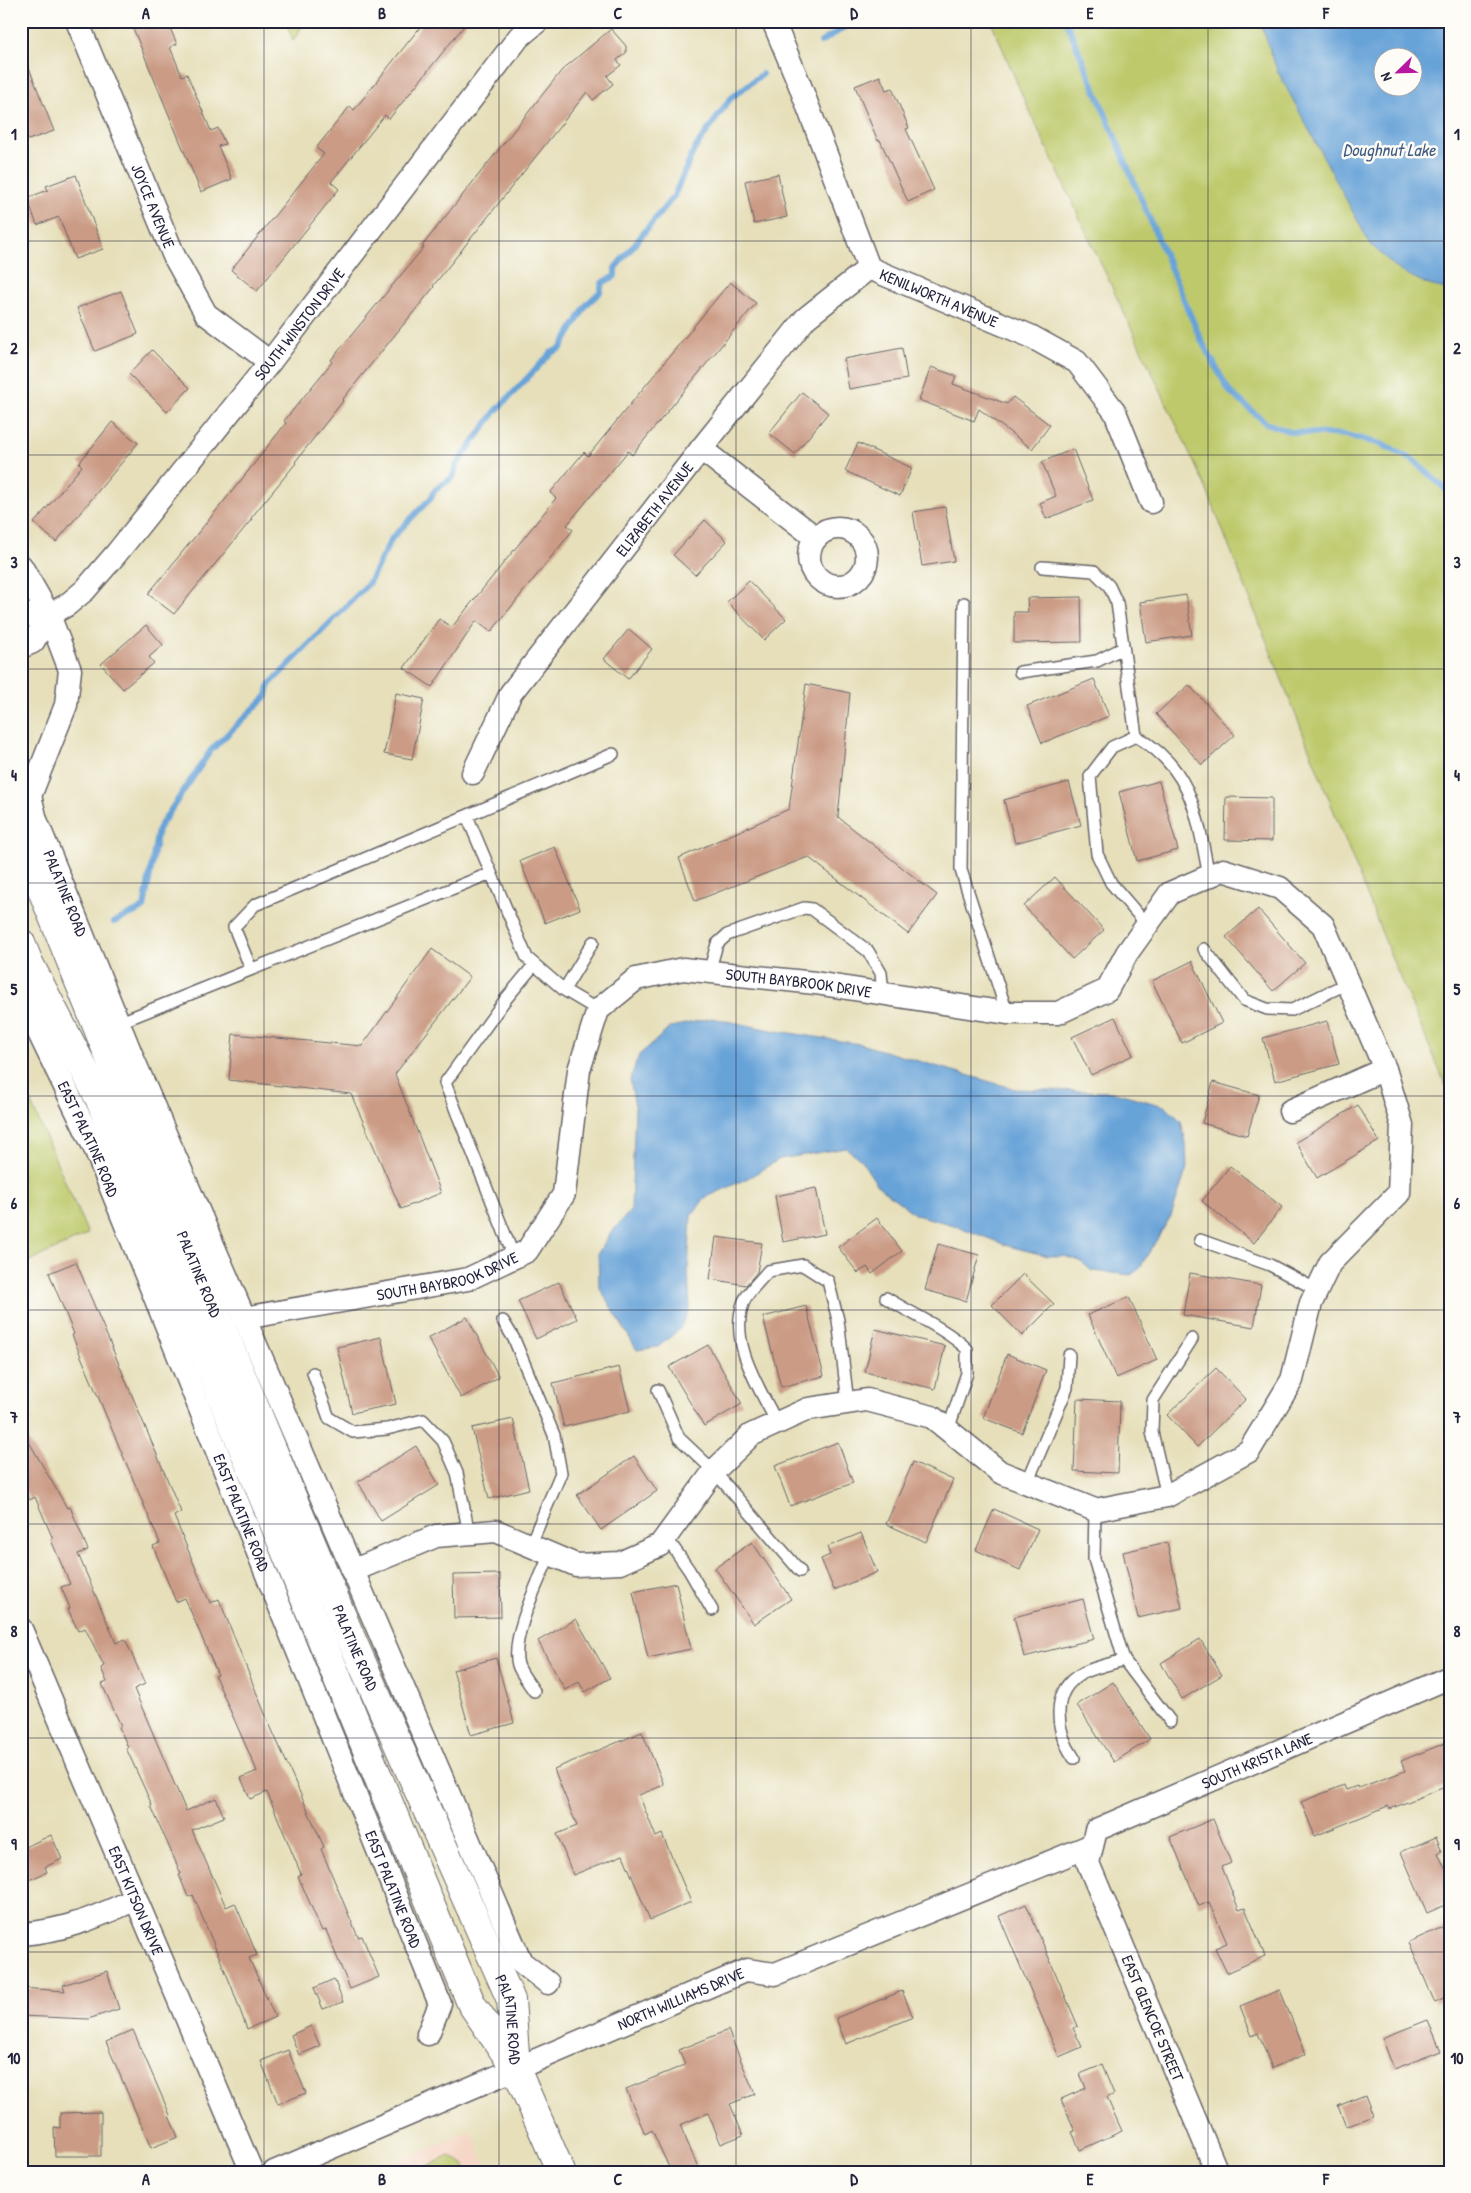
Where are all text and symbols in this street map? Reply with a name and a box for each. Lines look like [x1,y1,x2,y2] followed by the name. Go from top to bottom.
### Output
[142,2,150,24] text: A
[378,2,386,24] text: B
[614,2,623,24] text: C
[850,2,858,24] text: D
[1086,2,1094,24] text: E
[1322,2,1330,24] text: F
[1374,48,1424,98] north arrow
[1375,70,1396,84] text: N
[11,123,17,145] text: 1
[1454,123,1460,145] text: 1
[1343,137,1436,162] water label: Doughnut Lake
[126,160,181,252] street label: JOYCE AVENUE
[249,263,349,385] street label: SOUTH WINSTON DRIVE
[876,263,1002,332] street label: KENILWORTH AVENUE
[10,337,18,359] text: 2
[1453,337,1461,359] text: 2
[610,457,698,561] street label: ELIZABETH AVENUE
[10,551,18,573] text: 3
[1453,551,1461,573] text: 3
[11,764,17,786] text: 4
[1454,764,1460,786] text: 4
[38,847,93,940] street label: PALATINE ROAD
[725,963,873,1003] street label: SOUTH BAYBROOK DRIVE
[11,978,18,1000] text: 5
[1454,978,1461,1000] text: 5
[53,1077,124,1200] street label: EAST PALATINE ROAD
[11,1192,18,1214] text: 6
[1454,1192,1461,1214] text: 6
[172,1227,227,1321] street label: PALATINE ROAD
[375,1246,522,1306] street label: SOUTH BAYBROOK DRIVE
[9,1406,18,1428] text: 7
[1452,1406,1461,1428] text: 7
[208,1451,275,1575] street label: EAST PALATINE ROAD
[327,1601,384,1694] street label: PALATINE ROAD
[11,1620,18,1642] text: 8
[1454,1620,1461,1642] text: 8
[1198,1727,1316,1794] street label: SOUTH KRISTA LANE
[360,1827,427,1951] street label: EAST PALATINE ROAD
[11,1833,17,1855] text: 9
[1454,1833,1460,1855] text: 9
[104,1843,169,1958] street label: EAST KITSON DRIVE
[1117,1952,1190,2085] street label: EAST GLENCOE STREET
[614,1962,747,2035] street label: NORTH WILLIAMS DRIVE
[490,1971,527,2066] street label: PALATINE ROAD
[8,2047,20,2069] text: 10
[1451,2047,1463,2069] text: 10
[142,2168,150,2190] text: A
[378,2168,386,2190] text: B
[614,2168,623,2190] text: C
[850,2168,858,2190] text: D
[1086,2168,1094,2190] text: E
[1322,2168,1330,2190] text: F

